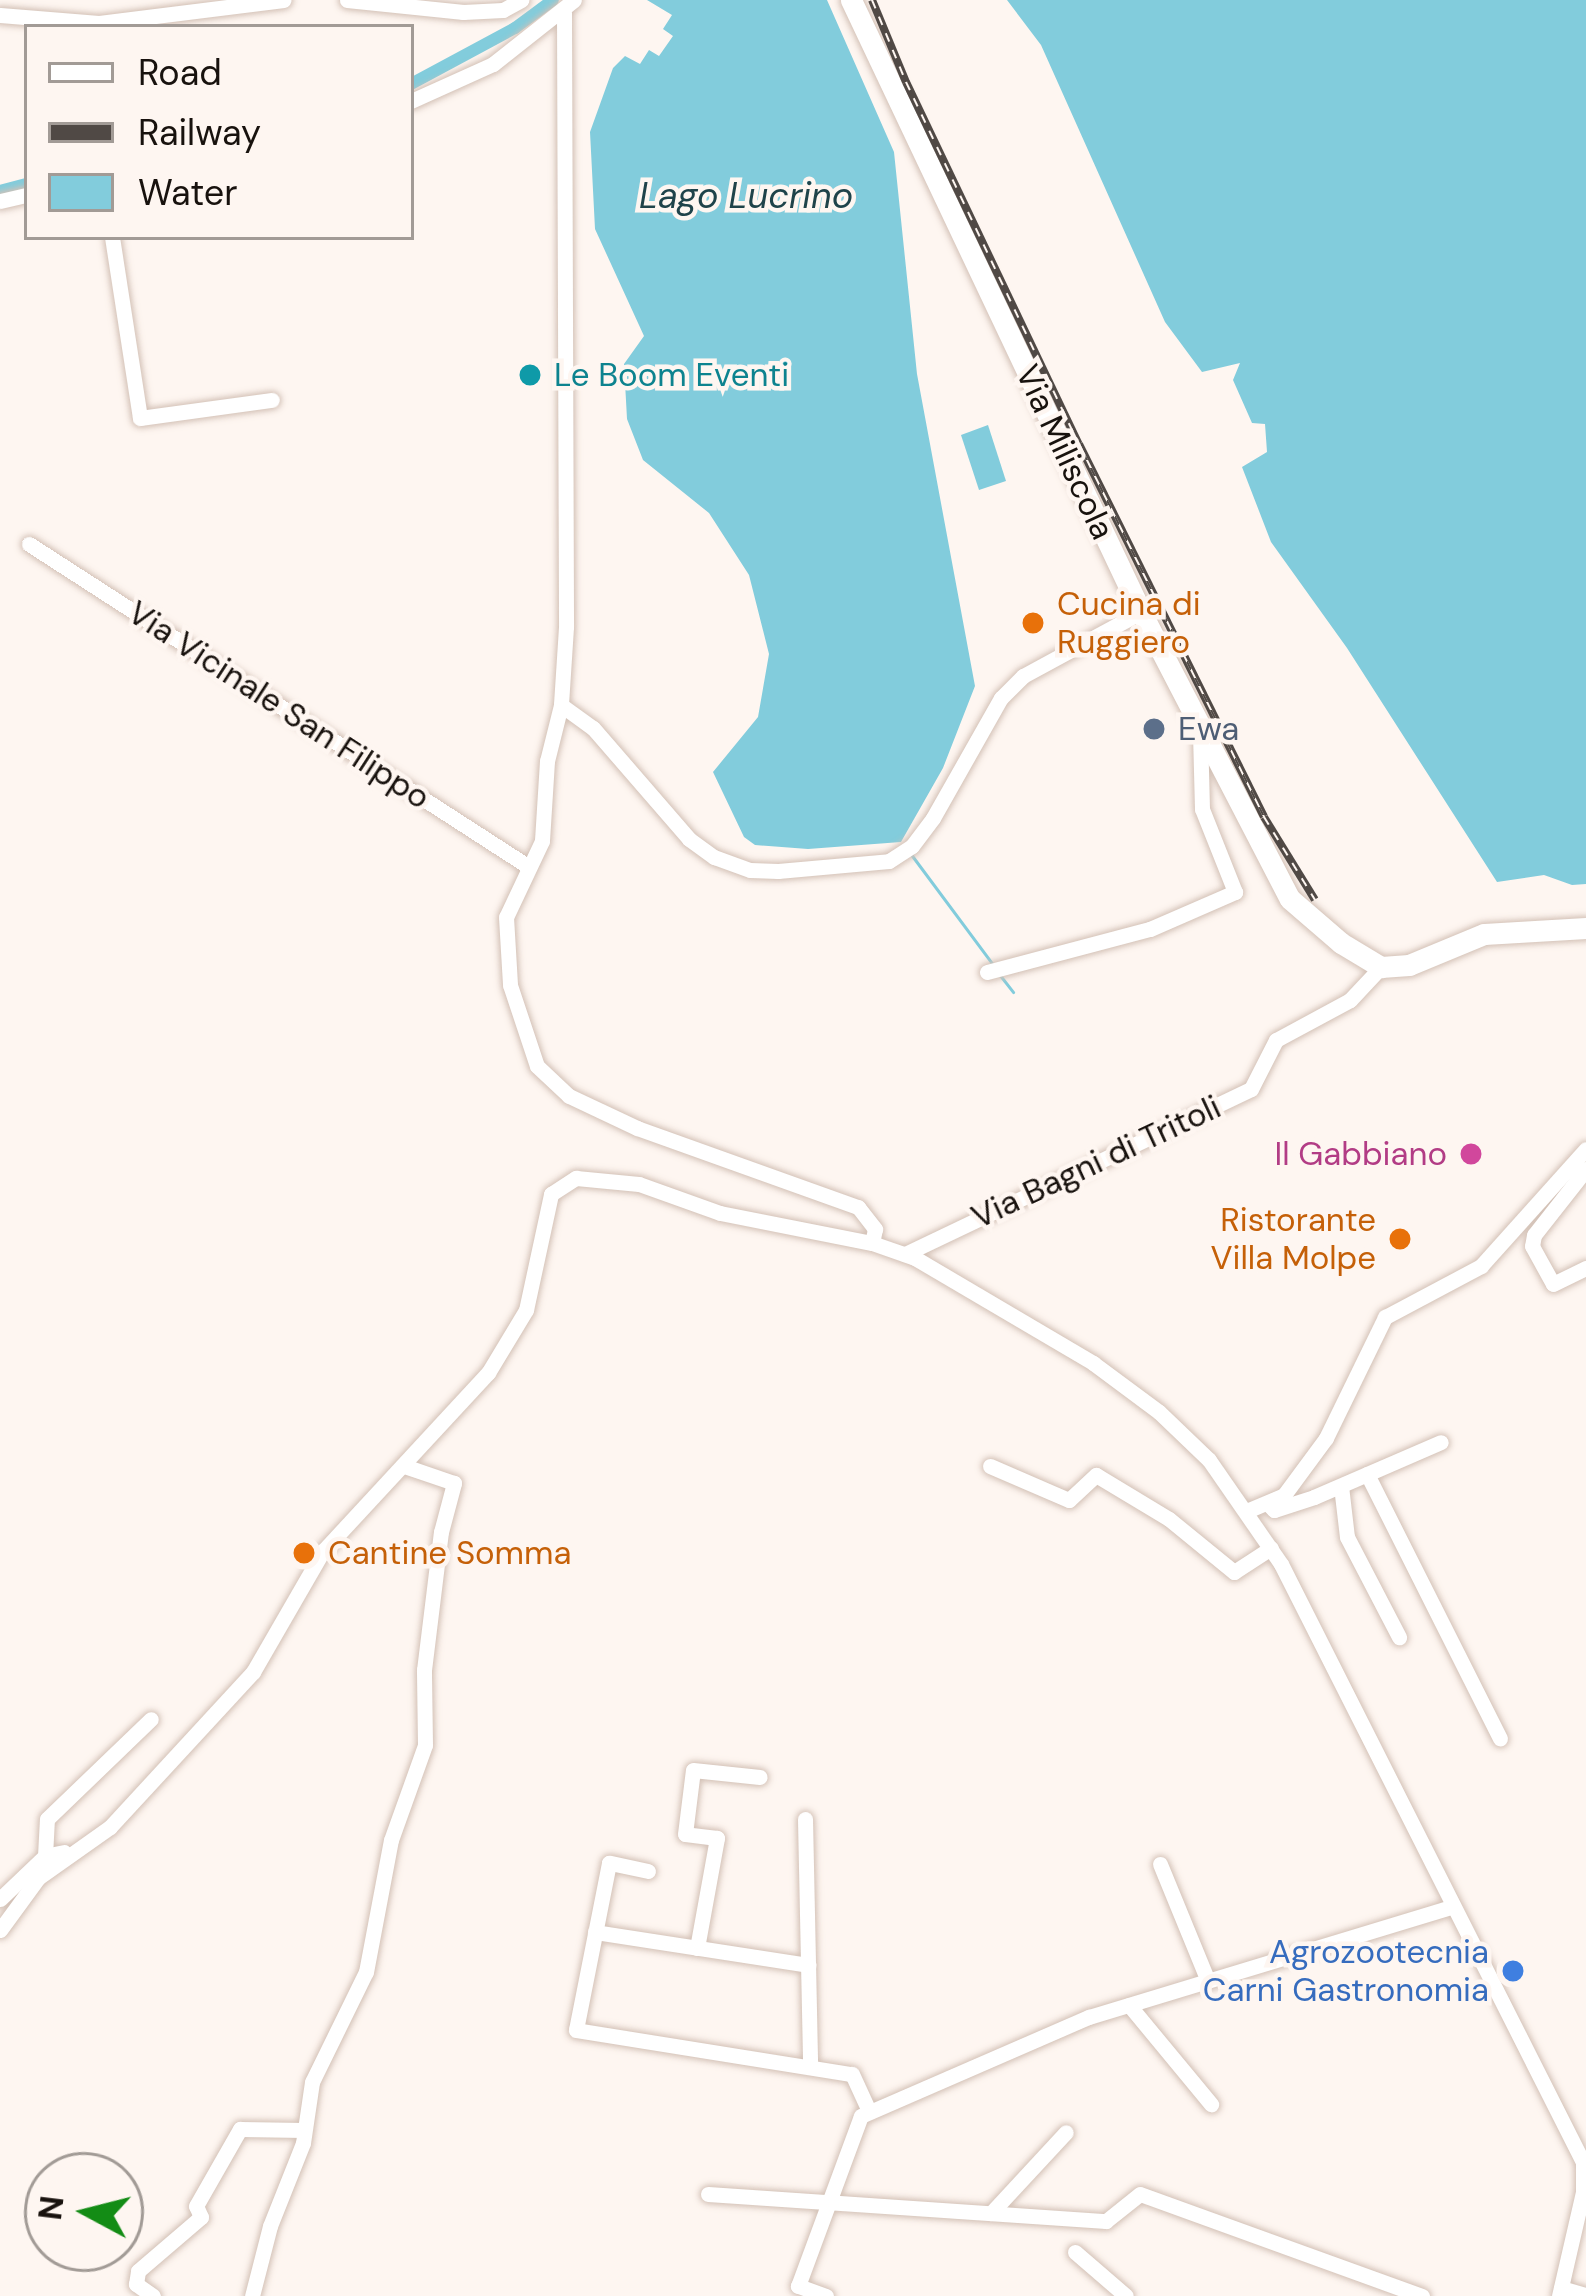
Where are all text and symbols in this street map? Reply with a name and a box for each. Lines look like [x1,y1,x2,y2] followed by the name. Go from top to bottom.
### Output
[24,24,414,240] legend
[138,49,222,96] text: Road
[138,109,261,156] text: Railway
[138,169,238,216] text: Water
[639,174,853,218] water label: Lago Lucrino
[554,355,789,395] place label: Le Boom Eventi
[1007,358,1123,546] street label: Via Miliscola
[517,362,543,388] marker: Le Boom Eventi
[1057,584,1201,662] place label: Cucina di Ruggiero
[121,593,437,817] street label: Via Vicinale San Filippo
[1020,610,1046,636] marker: Cucina di Ruggiero
[1178,709,1239,749] place label: Ewa
[1141,716,1167,742] marker: Ewa
[965,1087,1227,1237] street label: Via Bagni di Tritoli
[1274,1134,1447,1174] place label: Il Gabbiano
[1458,1141,1484,1167] marker: Il Gabbiano
[1210,1200,1376,1278] place label: Ristorante Villa Molpe
[1387,1226,1413,1252] marker: Ristorante Villa Molpe
[328,1533,571,1573] place label: Cantine Somma
[291,1540,317,1566] marker: Cantine Somma
[1203,1932,1489,2010] place label: Agrozootecnia Carni Gastronomia
[1500,1958,1526,1984] marker: Agrozootecnia Carni Gastronomia
[24,2152,144,2272] north arrow
[28,2193,74,2222] text: N

